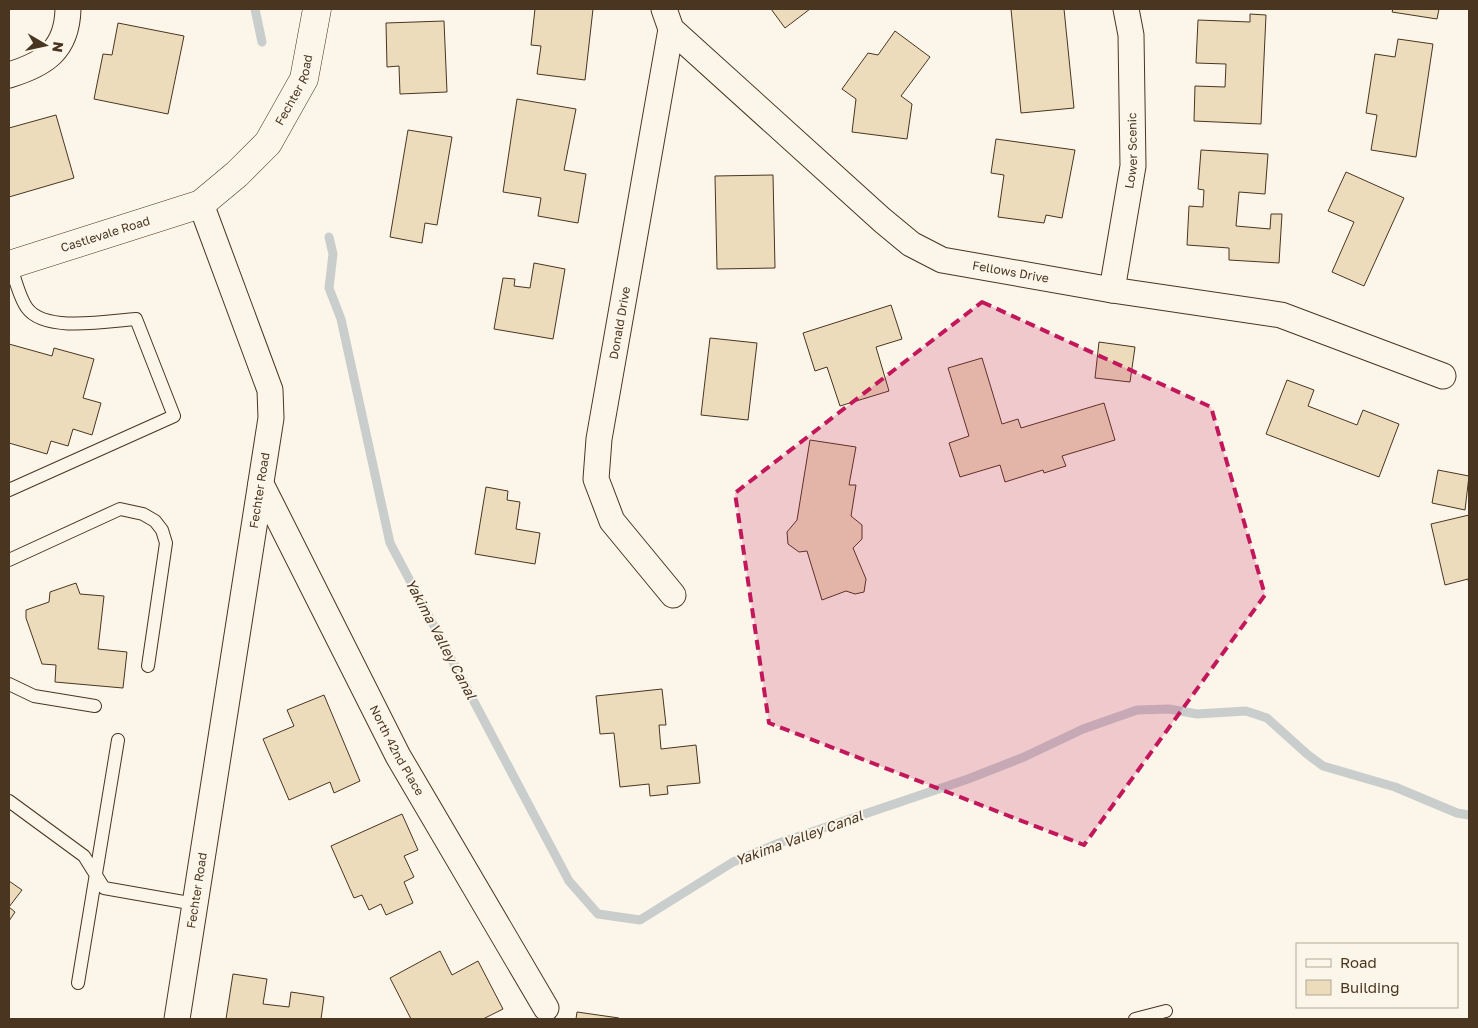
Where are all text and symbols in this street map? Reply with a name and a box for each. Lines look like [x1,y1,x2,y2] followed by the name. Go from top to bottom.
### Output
[20,20,70,70] north arrow
[49,41,68,54] text: N
[272,53,315,128] street label: Fechter Road
[1121,112,1140,190] street label: Lower Scenic
[59,213,152,255] street label: Castlevale Road
[971,257,1050,286] street label: Fellows Drive
[606,285,633,360] street label: Donald Drive
[246,451,273,529] street label: Fechter Road
[402,576,481,702] water label: Yakima Valley Canal
[367,703,428,798] street label: North 42nd Place
[733,806,865,868] water label: Yakima Valley Canal
[183,851,210,930] street label: Fechter Road
[1296,943,1458,1008] legend
[1340,953,1377,971] text: Road
[1340,978,1400,996] text: Building

